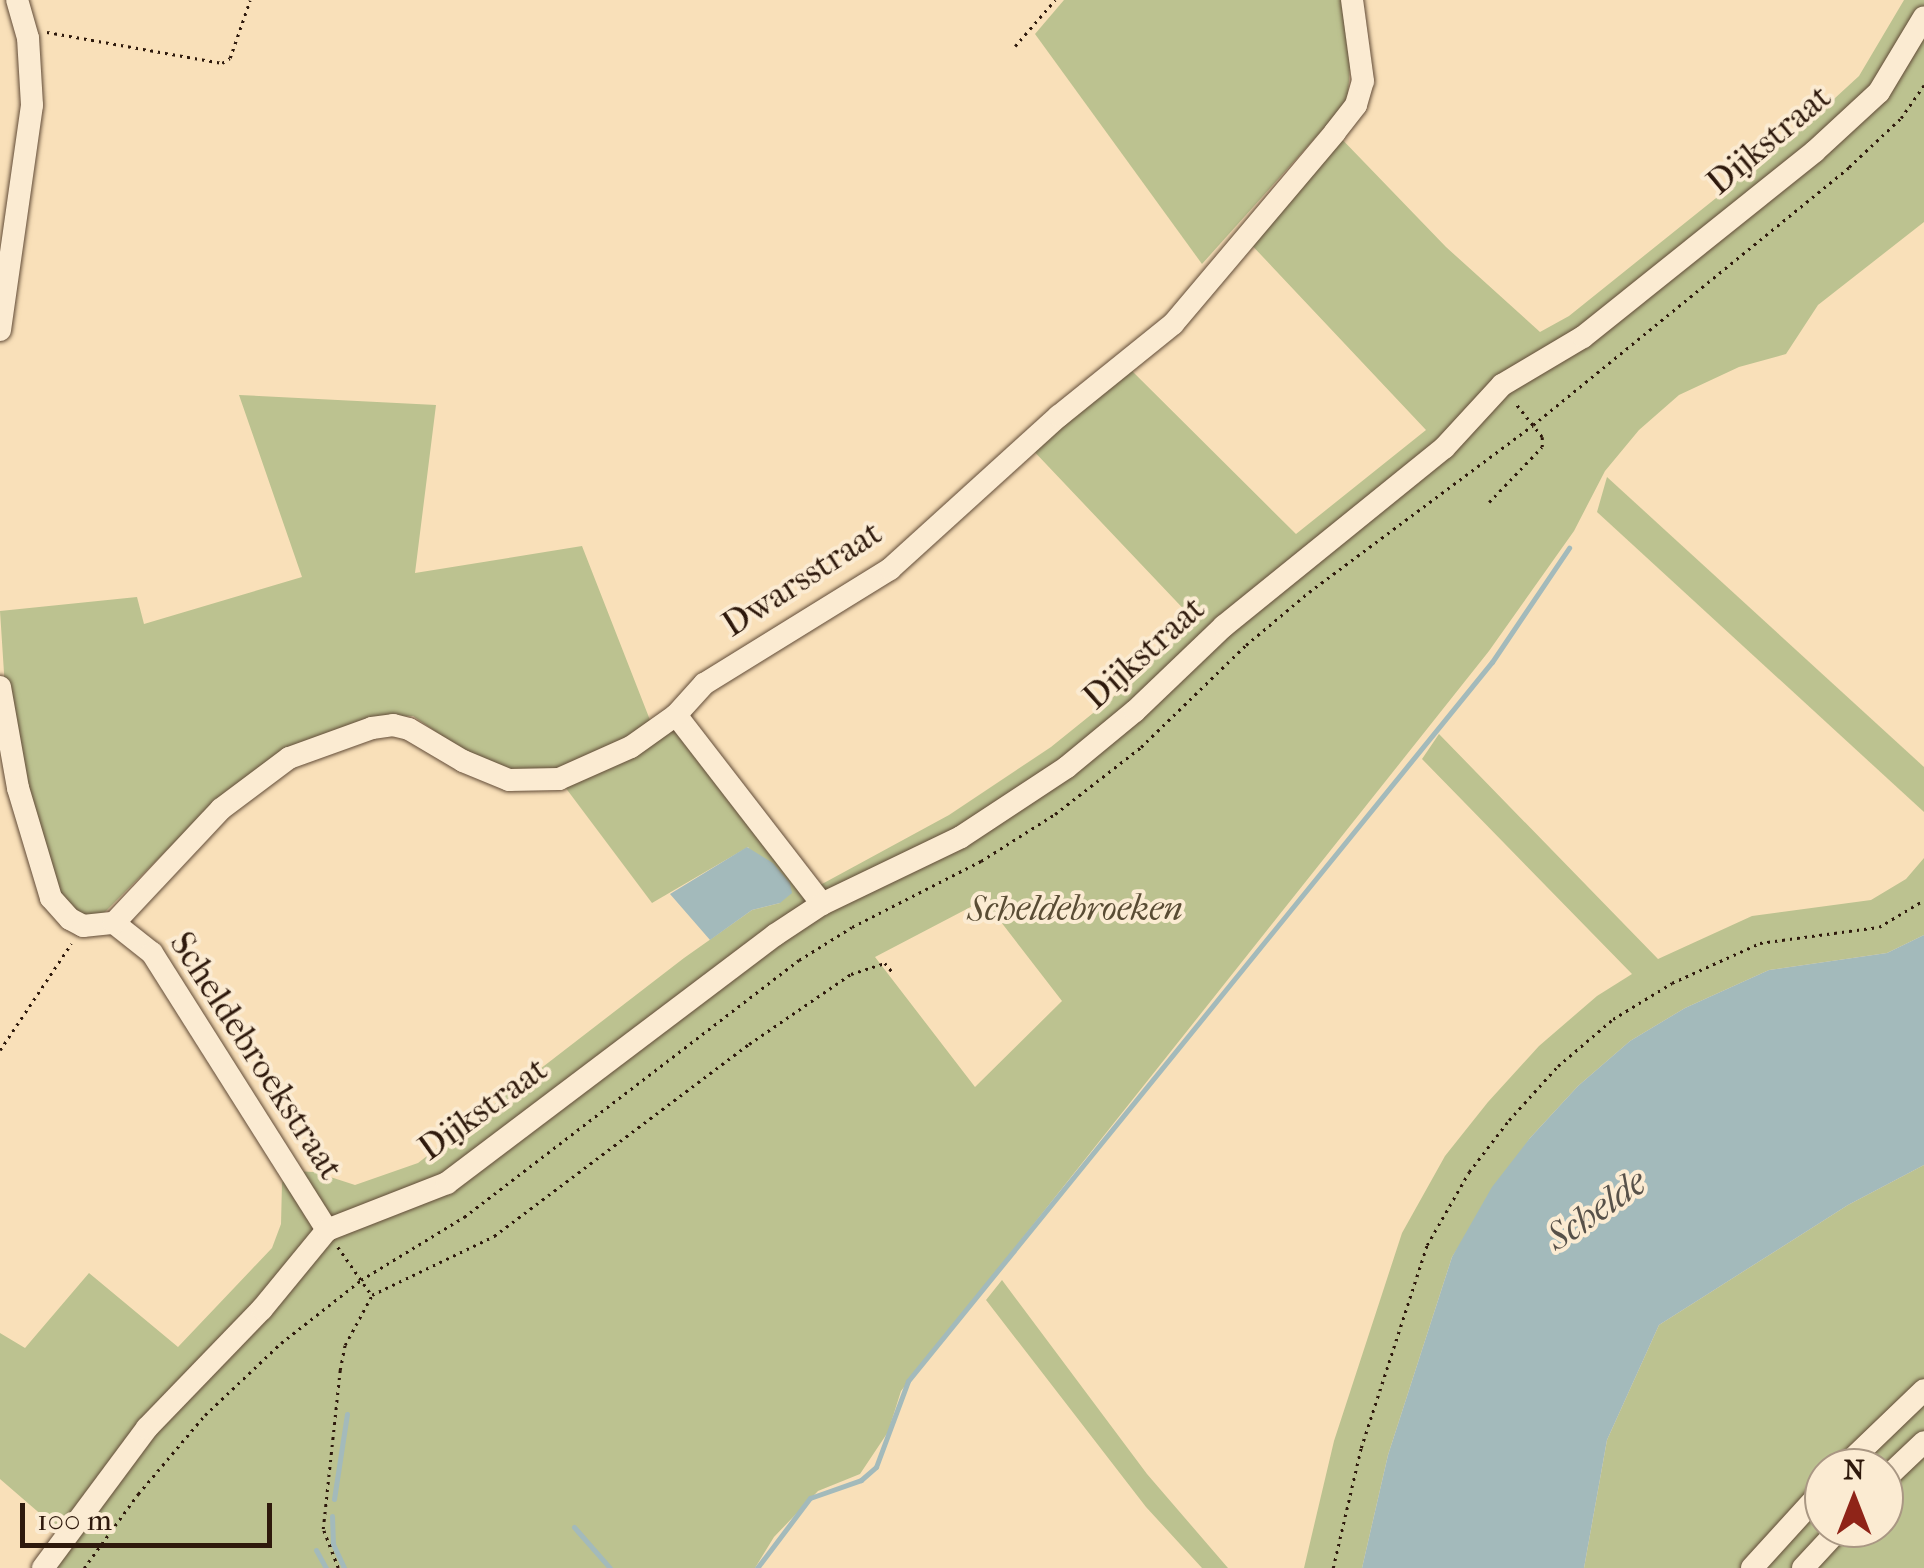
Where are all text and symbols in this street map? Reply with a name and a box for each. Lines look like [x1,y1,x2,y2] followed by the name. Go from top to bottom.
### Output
[1698,76,1840,204] street label: Dijkstraat
[714,512,890,646] street label: Dwarsstraat
[1075,588,1213,718] street label: Dijkstraat
[967,888,1183,930] park label: Scheldebroeken
[160,924,352,1188] street label: Scheldebroekstraat
[410,1048,556,1170] street label: Dijkstraat
[1537,1159,1655,1261] water label: Schelde
[1804,1448,1904,1548] north arrow
[1843,1453,1865,1486] text: N
[25,1483,278,1545] scale bar
[37,1503,112,1538] text: 100 m

